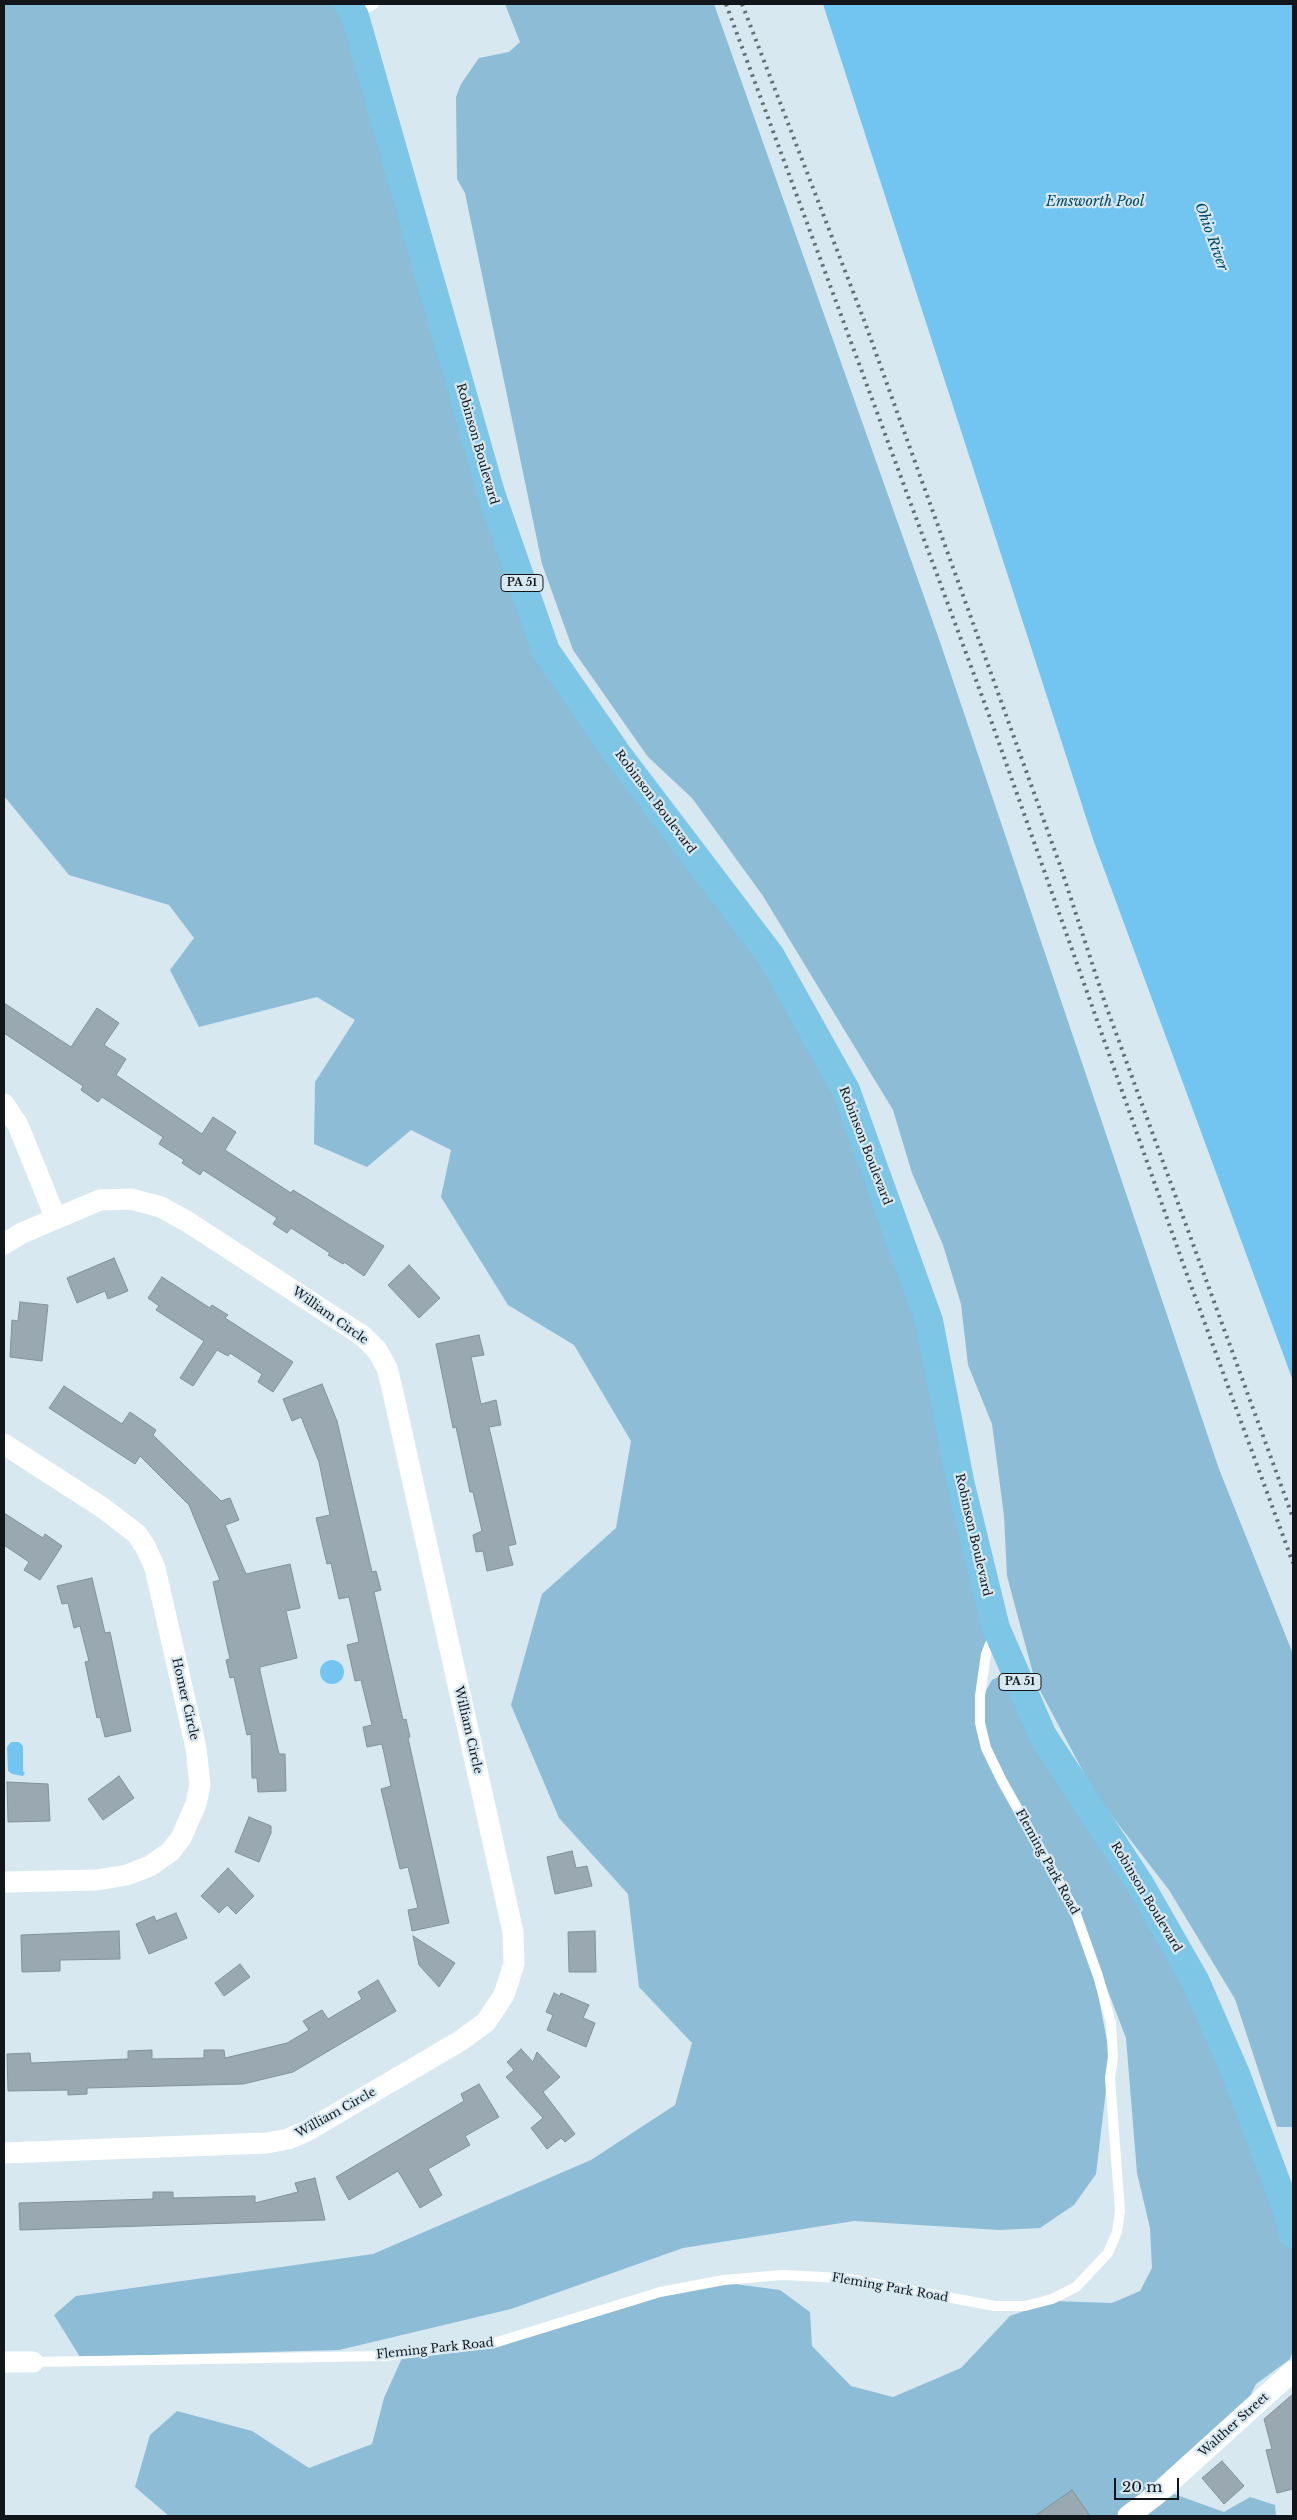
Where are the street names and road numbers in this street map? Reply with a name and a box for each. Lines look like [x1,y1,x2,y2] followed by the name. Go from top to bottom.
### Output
[453,382,501,506] street label: Robinson Boulevard
[501,574,543,592] road number: PA 51
[611,747,699,857] street label: Robinson Boulevard
[836,1085,894,1207] street label: Robinson Boulevard
[289,1284,371,1348] street label: William Circle
[952,1472,994,1598] street label: Robinson Boulevard
[169,1656,201,1742] street label: Homer Circle
[999,1674,1041,1690] road number: PA 51
[451,1685,485,1775] street label: William Circle
[1012,1807,1082,1917] street label: Fleming Park Road
[1107,1839,1185,1955] street label: Robinson Boulevard
[293,2085,379,2141] street label: William Circle
[831,2271,949,2305] street label: Fleming Park Road
[376,2336,494,2362] street label: Fleming Park Road
[1196,2390,1272,2460] street label: Walther Street

